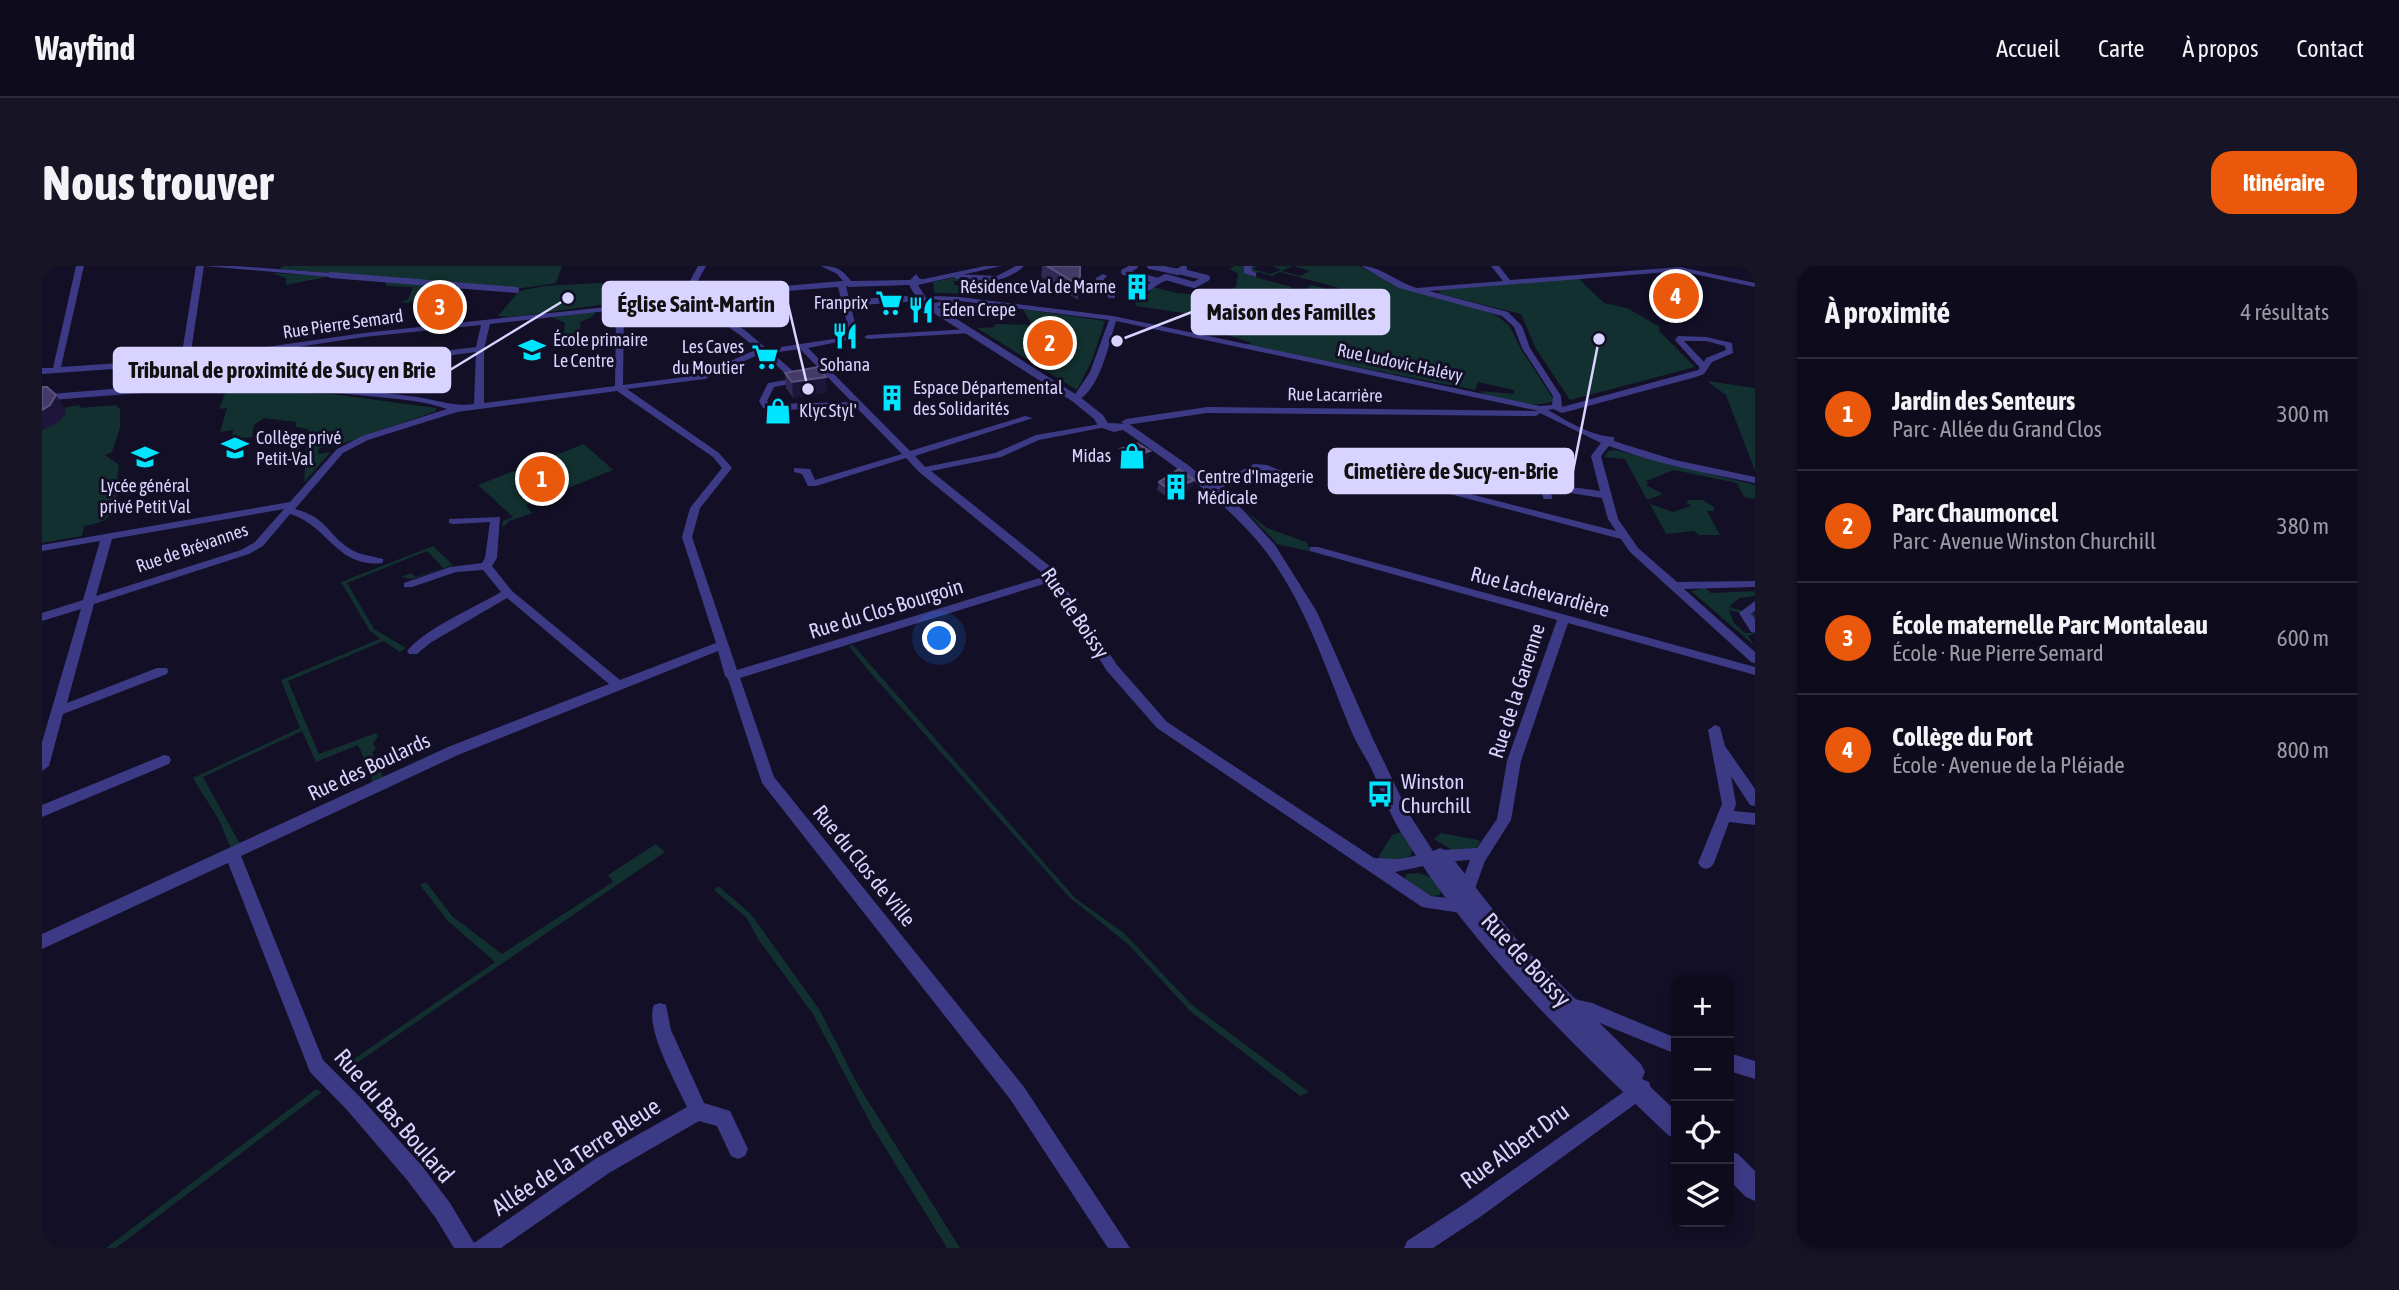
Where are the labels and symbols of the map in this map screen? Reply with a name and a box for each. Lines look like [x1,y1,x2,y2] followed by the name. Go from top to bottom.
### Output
[1653,270,1699,322] pin: 4
[1122,272,1152,302] building icon: Résidence Val de Marne
[960,276,1116,297] place label: Résidence Val de Marne
[417,281,463,333] pin: 3
[603,282,788,326] callout: Église Saint-Martin
[874,288,904,318] supermarket icon: Franprix
[1192,290,1389,334] callout: Maison des Familles
[617,291,775,317] text: Église Saint-Martin
[814,292,868,313] place label: Franprix
[906,295,936,325] restaurant icon: Eden Crepe
[942,299,1016,320] place label: Eden Crepe
[1206,299,1376,325] text: Maison des Familles
[281,305,404,342] street label: Rue Pierre Semard
[1027,317,1073,369] pin: 2
[830,321,860,351] restaurant icon: Sohana
[553,329,648,371] place label: École primaire Le Centre
[517,335,547,365] school or university icon: École primaire Le Centre
[672,336,745,378] place label: Les Caves du Moutier
[1335,339,1465,386] street label: Rue Ludovic Halévy
[750,342,780,372] supermarket icon: Les Caves du Moutier
[114,348,450,392] callout: Tribunal de proximité de Sucy en Brie
[820,354,870,375] place label: Sohana
[128,357,436,383] text: Tribunal de proximité de Sucy en Brie
[913,377,1063,419] place label: Espace Départemental des Solidarités
[877,383,907,413] building icon: Espace Départemental des Solidarités
[1287,383,1383,406] street label: Rue Lacarrière
[763,396,793,426] shop icon: Klyc Styl'
[799,400,857,421] place label: Klyc Styl'
[256,427,342,469] place label: Collège privé Petit-Val
[220,433,250,463] school or university icon: Collège privé Petit-Val
[1117,441,1147,471] shop icon: Midas
[130,442,160,472] school or university icon: Lycée général privé Petit Val
[1072,445,1111,466] place label: Midas
[1329,449,1573,493] callout: Cimetière de Sucy-en-Brie
[519,453,565,505] pin: 1
[1343,458,1559,484] text: Cimetière de Sucy-en-Brie
[1197,466,1314,508] place label: Centre d'Imagerie Médicale
[1161,472,1191,502] building icon: Centre d'Imagerie Médicale
[99,475,191,517] place label: Lycée général privé Petit Val
[133,519,251,576] street label: Rue de Brévannes
[1468,561,1612,621] street label: Rue Lachevardière
[1037,563,1115,662] street label: Rue de Boissy
[806,573,966,643] street label: Rue du Clos Bourgoin
[1483,620,1549,761] street label: Rue de la Garenne
[922,621,956,655] your location
[304,727,433,805] street label: Rue des Boulards
[1401,769,1471,817] place label: Winston Churchill
[1365,779,1395,809] bus stop icon: Winston Churchill
[809,800,921,931] street label: Rue du Clos de Ville
[1476,907,1577,1012] street label: Rue de Boissy
[329,1043,460,1188] street label: Rue du Bas Boulard
[487,1092,665,1221] street label: Allée de la Terre Bleue
[1455,1097,1574,1194] street label: Rue Albert Dru

